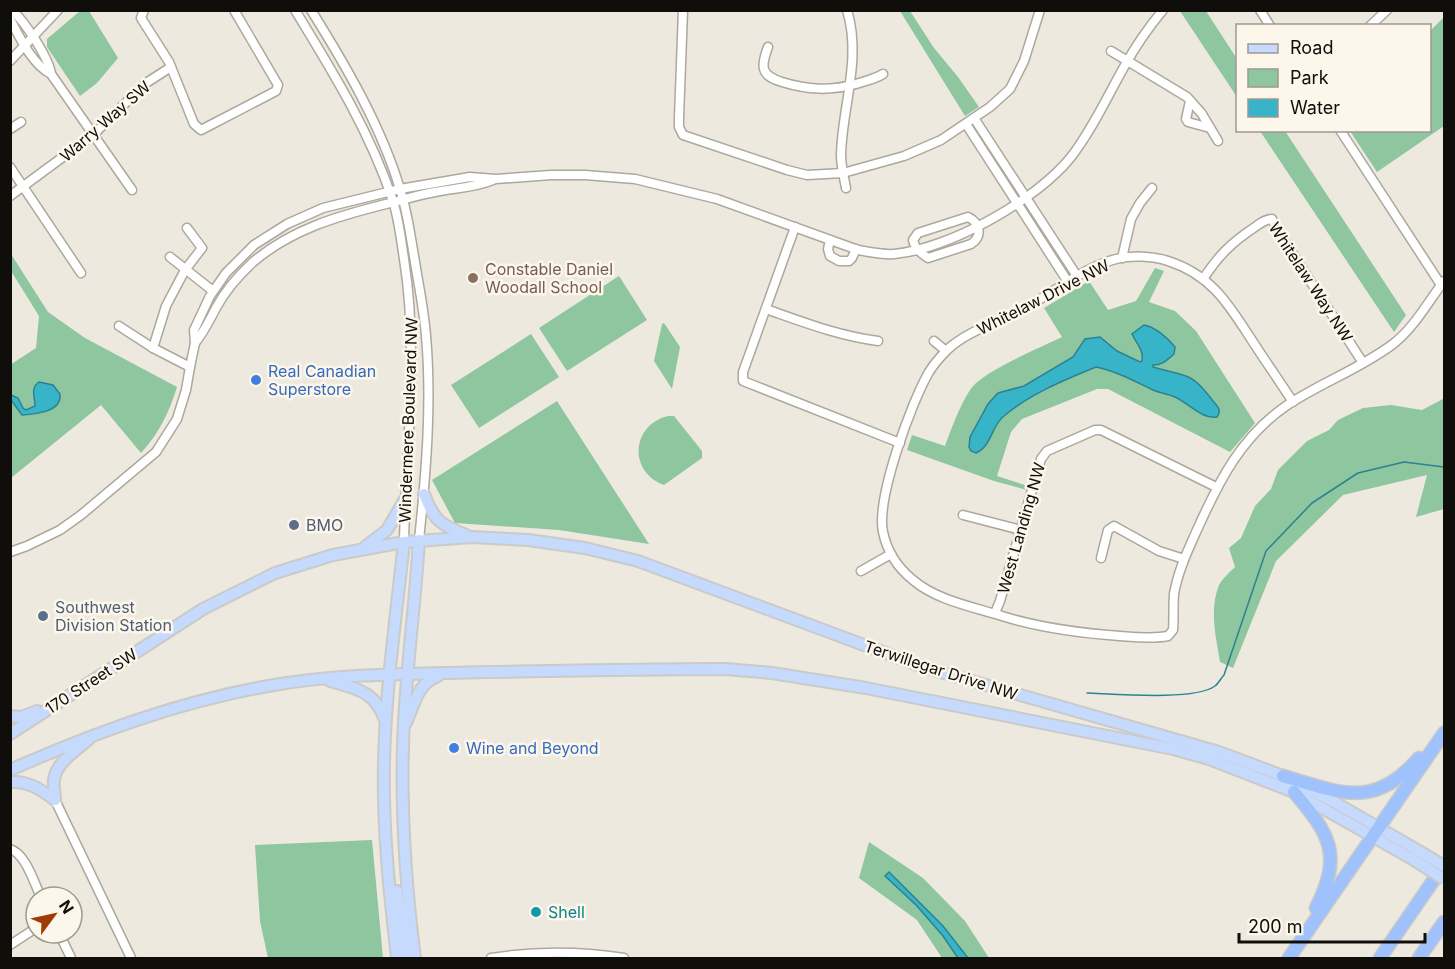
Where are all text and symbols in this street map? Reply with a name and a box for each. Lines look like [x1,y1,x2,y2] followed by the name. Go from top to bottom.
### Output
[1236,24,1431,132] legend
[1290,37,1333,58] text: Road
[1290,67,1329,88] text: Park
[56,76,154,166] street label: Warry Way SW
[1290,97,1340,118] text: Water
[1265,218,1357,346] street label: Whitelaw Way NW
[973,255,1113,339] street label: Whitelaw Drive NW
[485,259,613,297] place label: Constable Daniel Woodall School
[466,271,480,285] marker: Constable Daniel Woodall School
[394,317,422,523] street label: Windermere Boulevard NW
[268,361,376,399] place label: Real Canadian Superstore
[249,373,263,387] marker: Real Canadian Superstore
[993,460,1049,596] street label: West Landing NW
[306,515,343,535] place label: BMO
[287,518,301,532] marker: BMO
[55,597,172,635] place label: Southwest Division Station
[36,609,50,623] marker: Southwest Division Station
[862,636,1020,704] street label: Terwillegar Drive NW
[41,644,141,718] street label: 170 Street SW
[466,738,599,758] place label: Wine and Beyond
[447,741,461,755] marker: Wine and Beyond
[24,885,84,945] north arrow
[55,896,78,917] text: N
[548,902,585,922] place label: Shell
[529,905,543,919] marker: Shell
[1239,906,1425,944] scale bar
[1248,916,1303,937] text: 200 m

